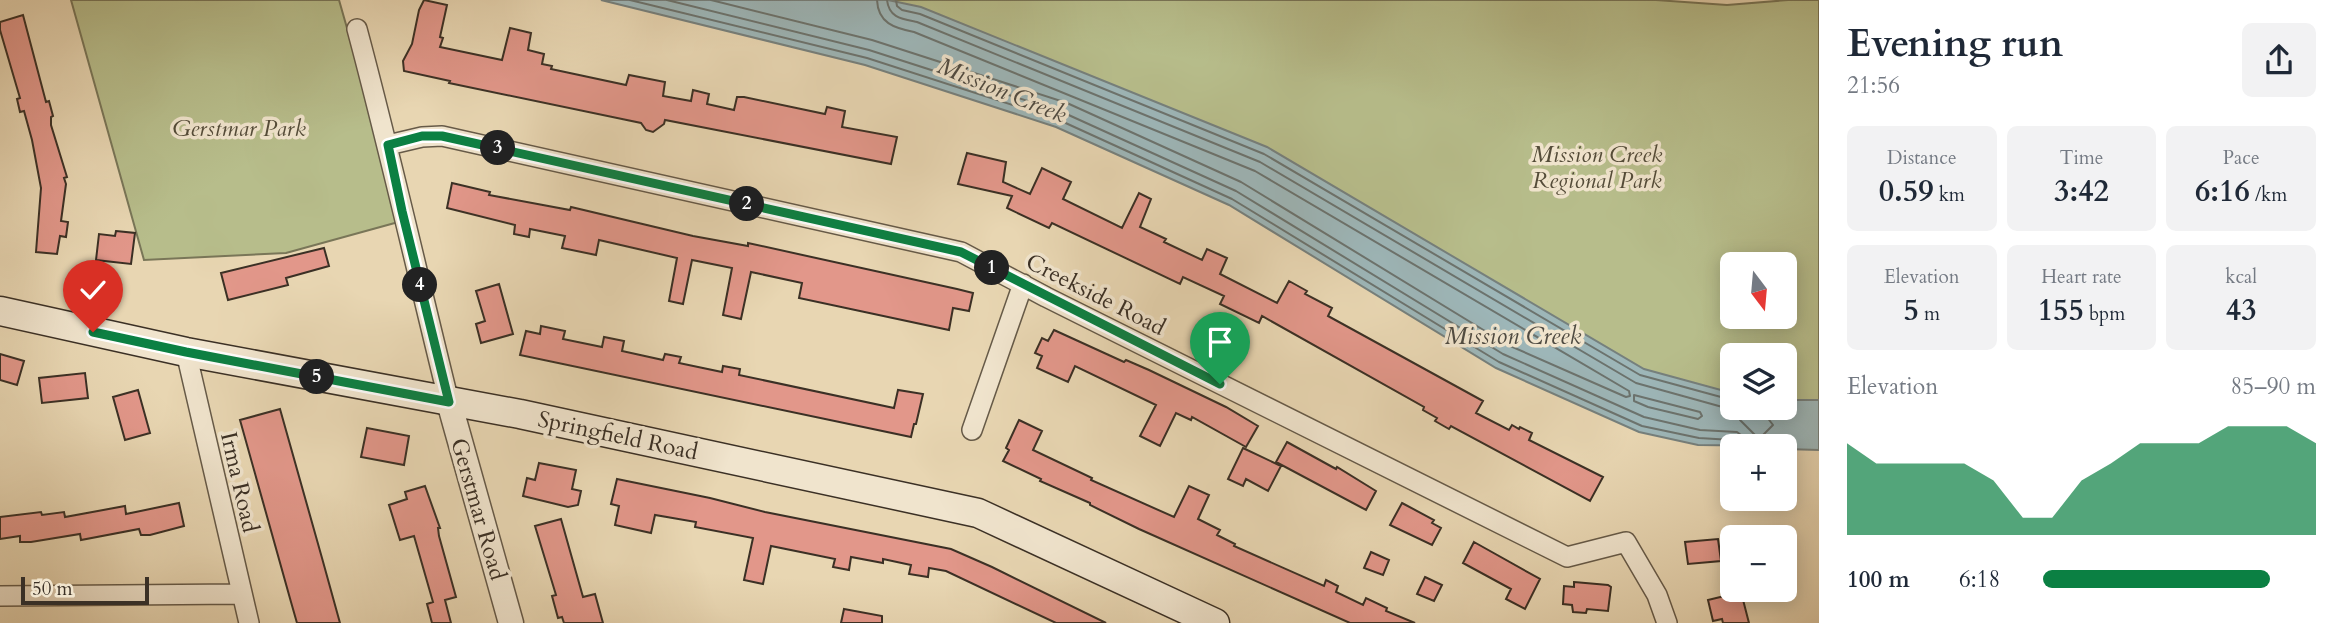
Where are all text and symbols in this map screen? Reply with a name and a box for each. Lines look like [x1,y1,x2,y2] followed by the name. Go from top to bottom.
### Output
[1847,18,2063,70] text: Evening run
[2242,23,2316,97] button: share
[932,50,1071,131] water label: Mission Creek
[1847,70,1900,101] text: 21:56
[172,113,306,144] park label: Gerstmar Park
[480,130,516,166] pin: 3
[493,134,502,160] text: 3
[1532,139,1663,196] park label: Mission Creek Regional Park
[1887,145,1957,171] text: Distance
[2060,145,2103,171] text: Time
[2223,145,2260,171] text: Pace
[1879,171,1934,212] text: 0.59
[2054,171,2109,212] text: 3:42
[2195,171,2250,212] text: 6:16
[1934,182,1965,208] text: km
[2250,182,2287,208] text: /km
[730,186,764,222] pin: 2
[742,190,751,216] text: 2
[1021,246,1172,343] street label: Creekside Road
[974,250,1010,286] pin: 1
[1720,252,1797,329] north arrow
[1720,252,1797,602] map controls
[987,254,996,280] text: 1
[63,260,123,332] pin
[1884,264,1960,290] text: Elevation
[2041,264,2122,290] text: Heart rate
[2225,264,2257,290] text: kcal
[402,268,438,302] pin: 4
[74,271,112,309] icon: check
[415,271,424,297] text: 4
[1904,290,1919,331] text: 5
[2038,290,2084,331] text: 155
[2226,290,2257,331] text: 43
[1919,301,1940,327] text: m
[2084,301,2125,327] text: bpm
[1190,312,1250,384] pin
[1445,320,1581,353] water label: Mission Creek
[1201,323,1239,361] icon: arrive
[1720,343,1797,420] button: layers
[300,360,334,394] pin: 5
[312,363,321,389] text: 5
[1847,371,1938,402] text: Elevation
[2231,371,2316,402] text: 85–90 m
[535,403,701,468] street label: Springfield Road
[213,429,266,536] street label: Irma Road
[443,434,514,585] street label: Gerstmar Road
[1720,434,1797,511] button: +
[1720,525,1797,602] button: −
[1847,564,1910,595] text: 100 m
[1959,564,2000,595] text: 6:18
[21,574,149,606] scale bar
[32,576,73,602] text: 50 m

